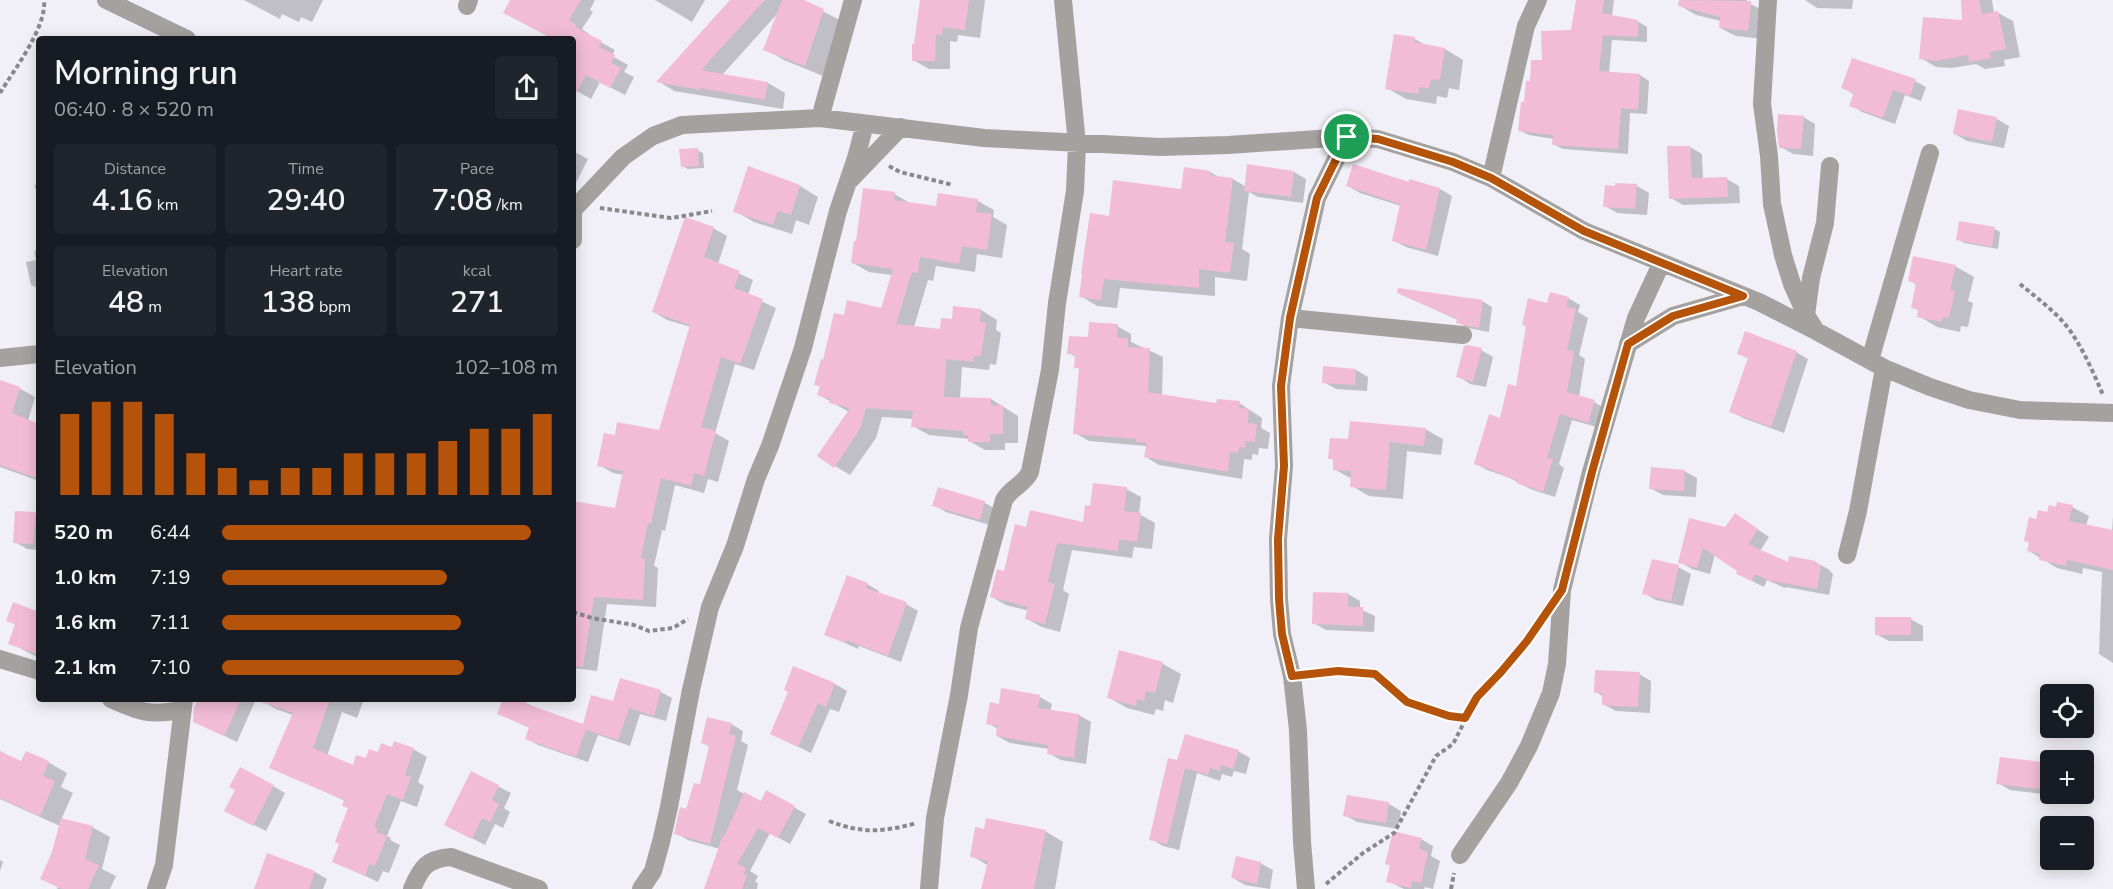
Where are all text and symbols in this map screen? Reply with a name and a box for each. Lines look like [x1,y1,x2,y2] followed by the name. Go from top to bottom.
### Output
[54,51,238,96] text: Morning run
[495,56,558,119] button: share
[54,96,214,123] text: 06:40 · 8 × 520 m
[1321,111,1372,162] pin
[1330,120,1363,153] icon: arrive
[104,158,166,180] text: Distance
[288,158,324,180] text: Time
[460,158,494,180] text: Pace
[92,180,153,221] text: 4.16
[266,180,346,221] text: 29:40
[431,180,492,221] text: 7:08
[153,194,178,216] text: km
[492,194,523,216] text: /km
[102,260,168,282] text: Elevation
[269,260,343,282] text: Heart rate
[463,260,491,282] text: kcal
[108,282,144,323] text: 48
[261,282,315,323] text: 138
[450,282,504,323] text: 271
[144,296,162,318] text: m
[315,296,351,318] text: bpm
[54,354,137,381] text: Elevation
[454,354,558,381] text: 102–108 m
[54,519,113,546] text: 520 m
[150,519,191,546] text: 6:44
[54,564,117,591] text: 1.0 km
[150,564,191,591] text: 7:19
[54,609,117,636] text: 1.6 km
[150,609,191,636] text: 7:11
[54,654,117,681] text: 2.1 km
[150,654,191,681] text: 7:10
[2040,684,2094,870] map controls
[2040,684,2094,738] button: locate
[2040,750,2094,804] button: +
[2040,816,2094,870] button: −

